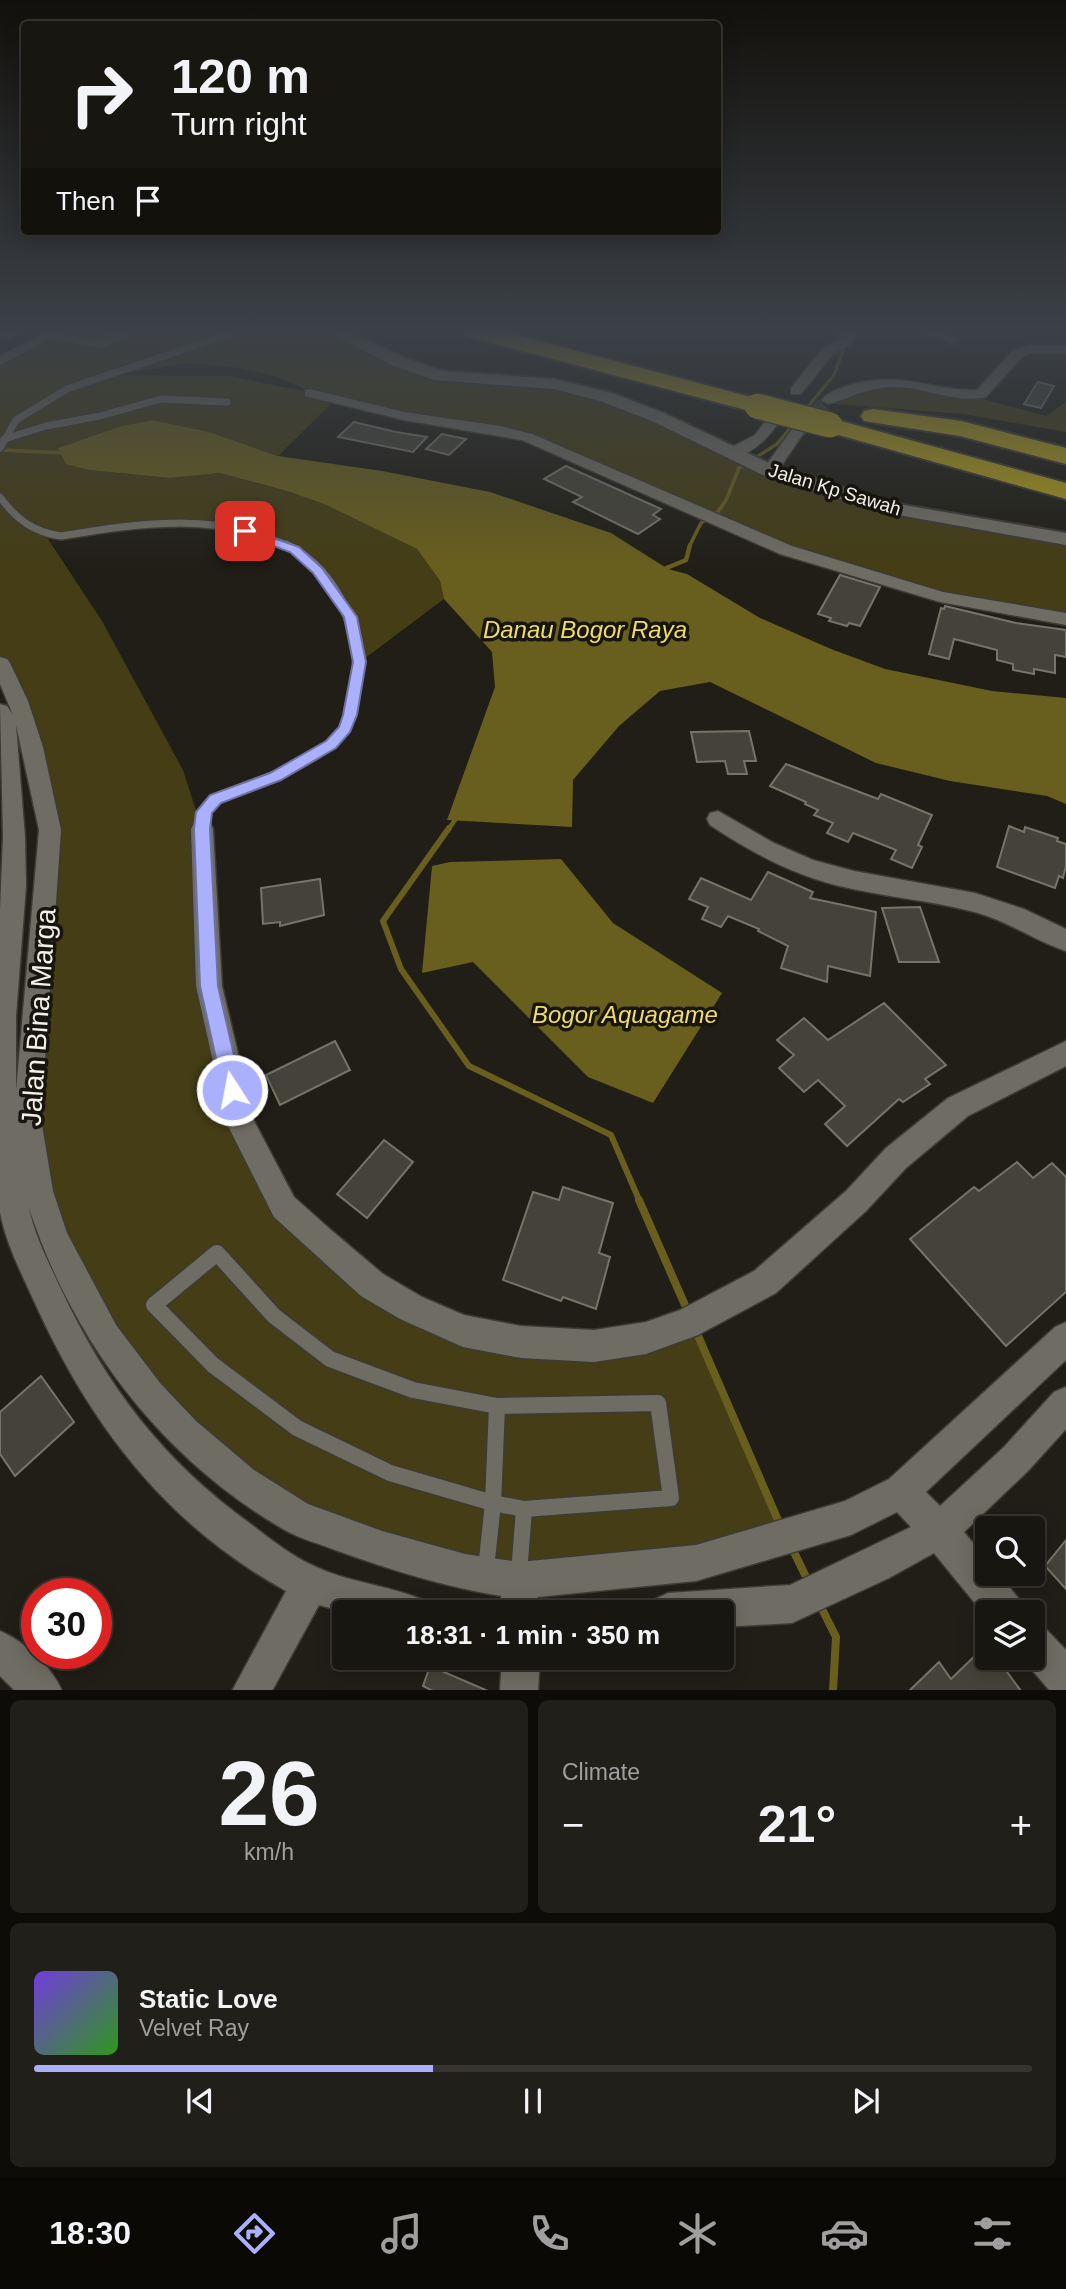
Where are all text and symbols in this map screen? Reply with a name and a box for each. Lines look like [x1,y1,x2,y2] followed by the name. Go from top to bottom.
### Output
[56,49,147,140] icon: right
[171,49,310,103] text: 120 m
[171,106,307,142] text: Turn right
[129,182,167,220] icon: arrive
[56,186,115,216] text: Then
[766,459,904,520] street label: Jalan Kp Sawah
[215,501,275,561] pin
[226,512,264,550] icon: arrive
[483,616,687,643] water label: Danau Bogor Raya
[15,907,62,1127] street label: Jalan Bina Marga
[532,1001,718,1028] water label: Bogor Aquagame
[195,1053,269,1127] position arrow
[975,1516,1045,1670] map controls
[975,1516,1045,1586] button: search
[21,1578,112,1669] speed limit sign: 30
[975,1600,1045,1670] button: layers
[406,1620,660,1650] text: 18:31 · 1 min · 350 m
[218,1743,320,1844] text: 26
[562,1759,640,1785] text: Climate
[758,1795,836,1853] text: 21°
[562,1804,584,1846] text: −
[1010,1804,1032,1846] text: +
[244,1839,294,1865] text: km/h
[139,1984,278,2014] text: Static Love
[139,2015,249,2041] text: Velvet Ray
[181,2082,219,2120] icon: previous
[514,2082,552,2120] icon: pause
[847,2082,885,2120] icon: next
[230,2209,279,2258] icon: directions
[377,2209,426,2258] icon: music
[525,2209,574,2258] icon: phone
[673,2209,722,2258] icon: climate
[820,2209,869,2258] icon: car
[968,2209,1017,2258] icon: filters
[49,2215,131,2251] text: 18:30

